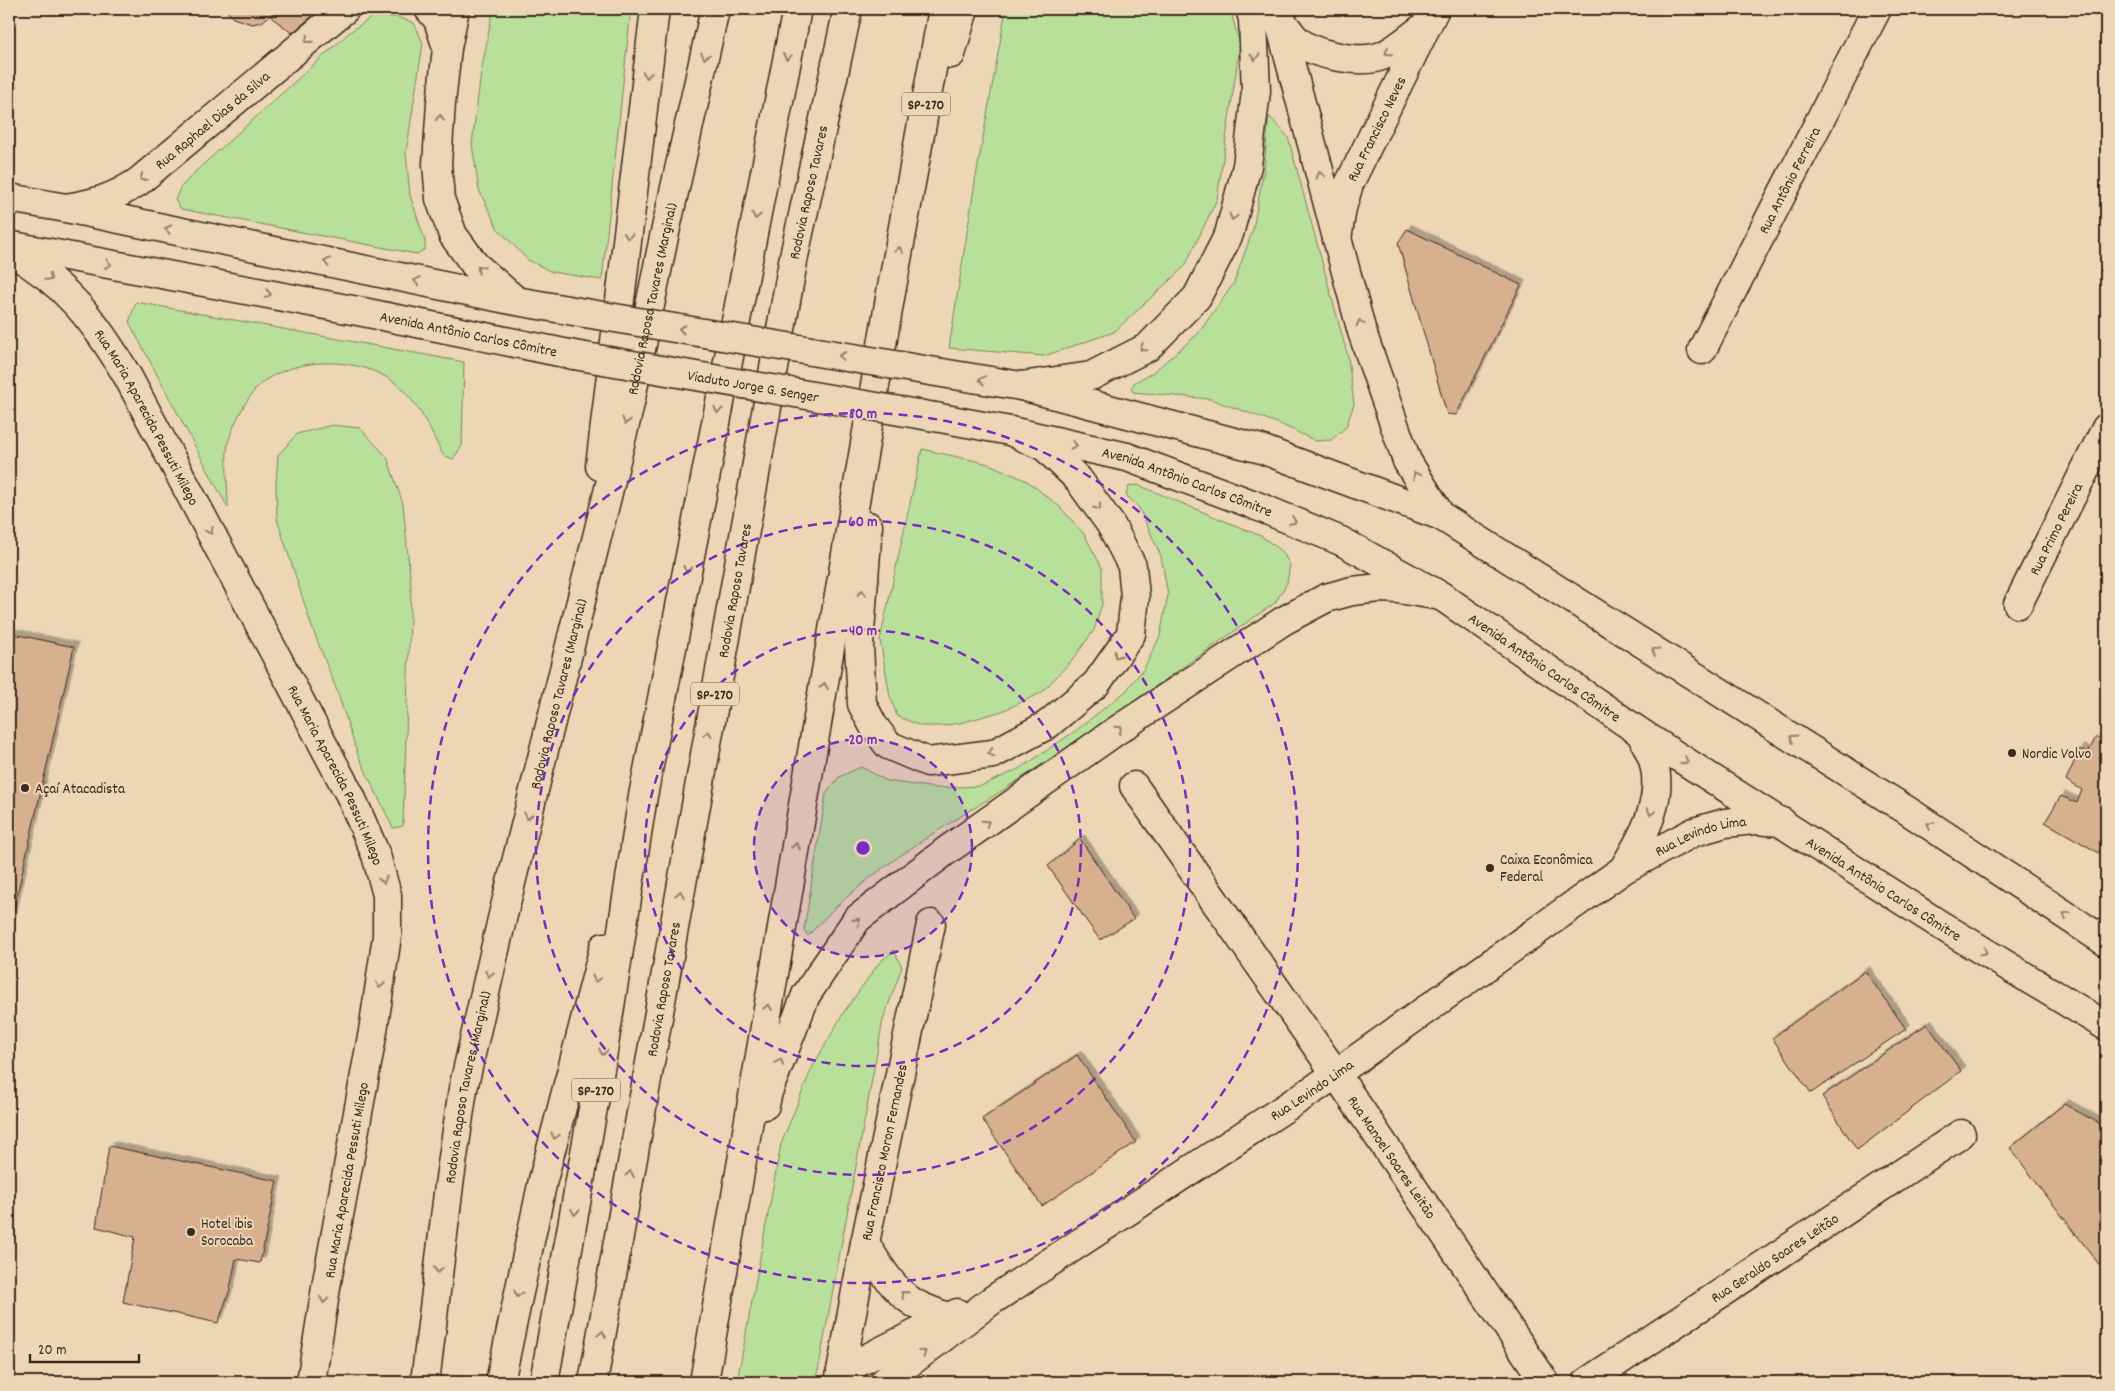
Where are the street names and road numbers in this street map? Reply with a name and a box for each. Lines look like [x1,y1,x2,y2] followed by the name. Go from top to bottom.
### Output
[151,66,277,176] street label: Rua Raphael Dias da Silva
[1343,73,1413,186] street label: Rua Francisco Neves
[902,92,950,116] road number: SP-270
[1754,123,1828,238] street label: Rua Antônio Ferreira
[785,124,835,262] street label: Rodovia Raposo Tavares
[623,201,684,397] street label: Rodovia Raposo Tavares (Marginal)
[378,307,559,364] street label: Avenida Antônio Carlos Cômitre
[88,325,204,510] street label: Rua Maria Aparecida Pessuti Milego
[686,366,821,410] street label: Viaduto Jorge G. Senger
[1099,443,1276,524] street label: Avenida Antônio Carlos Cômitre
[2025,479,2090,580] street label: Rua Primo Pereira
[713,522,759,660] street label: Rodovia Raposo Tavares
[526,596,594,792] street label: Rodovia Raposo Tavares (Marginal)
[1463,609,1625,729] street label: Avenida Antônio Carlos Cômitre
[281,682,387,868] street label: Rua Maria Aparecida Pessuti Milego
[691,682,739,706] road number: SP-270
[1652,812,1748,864] street label: Rua Levindo Lima
[1801,832,1965,948] street label: Avenida Antônio Carlos Cômitre
[642,920,688,1059] street label: Rodovia Raposo Tavares
[440,989,498,1185] street label: Rodovia Raposo Tavares (Marginal)
[1267,1055,1360,1128] street label: Rua Levindo Lima
[857,1063,915,1243] street label: Rua Francisco Moron Fernandes
[572,1078,620,1102] road number: SP-270
[320,1080,376,1280] street label: Rua Maria Aparecida Pessuti Milego
[1341,1092,1441,1224] street label: Rua Manoel Soares Leitão
[1707,1209,1844,1310] street label: Rua Geraldo Soares Leitão

